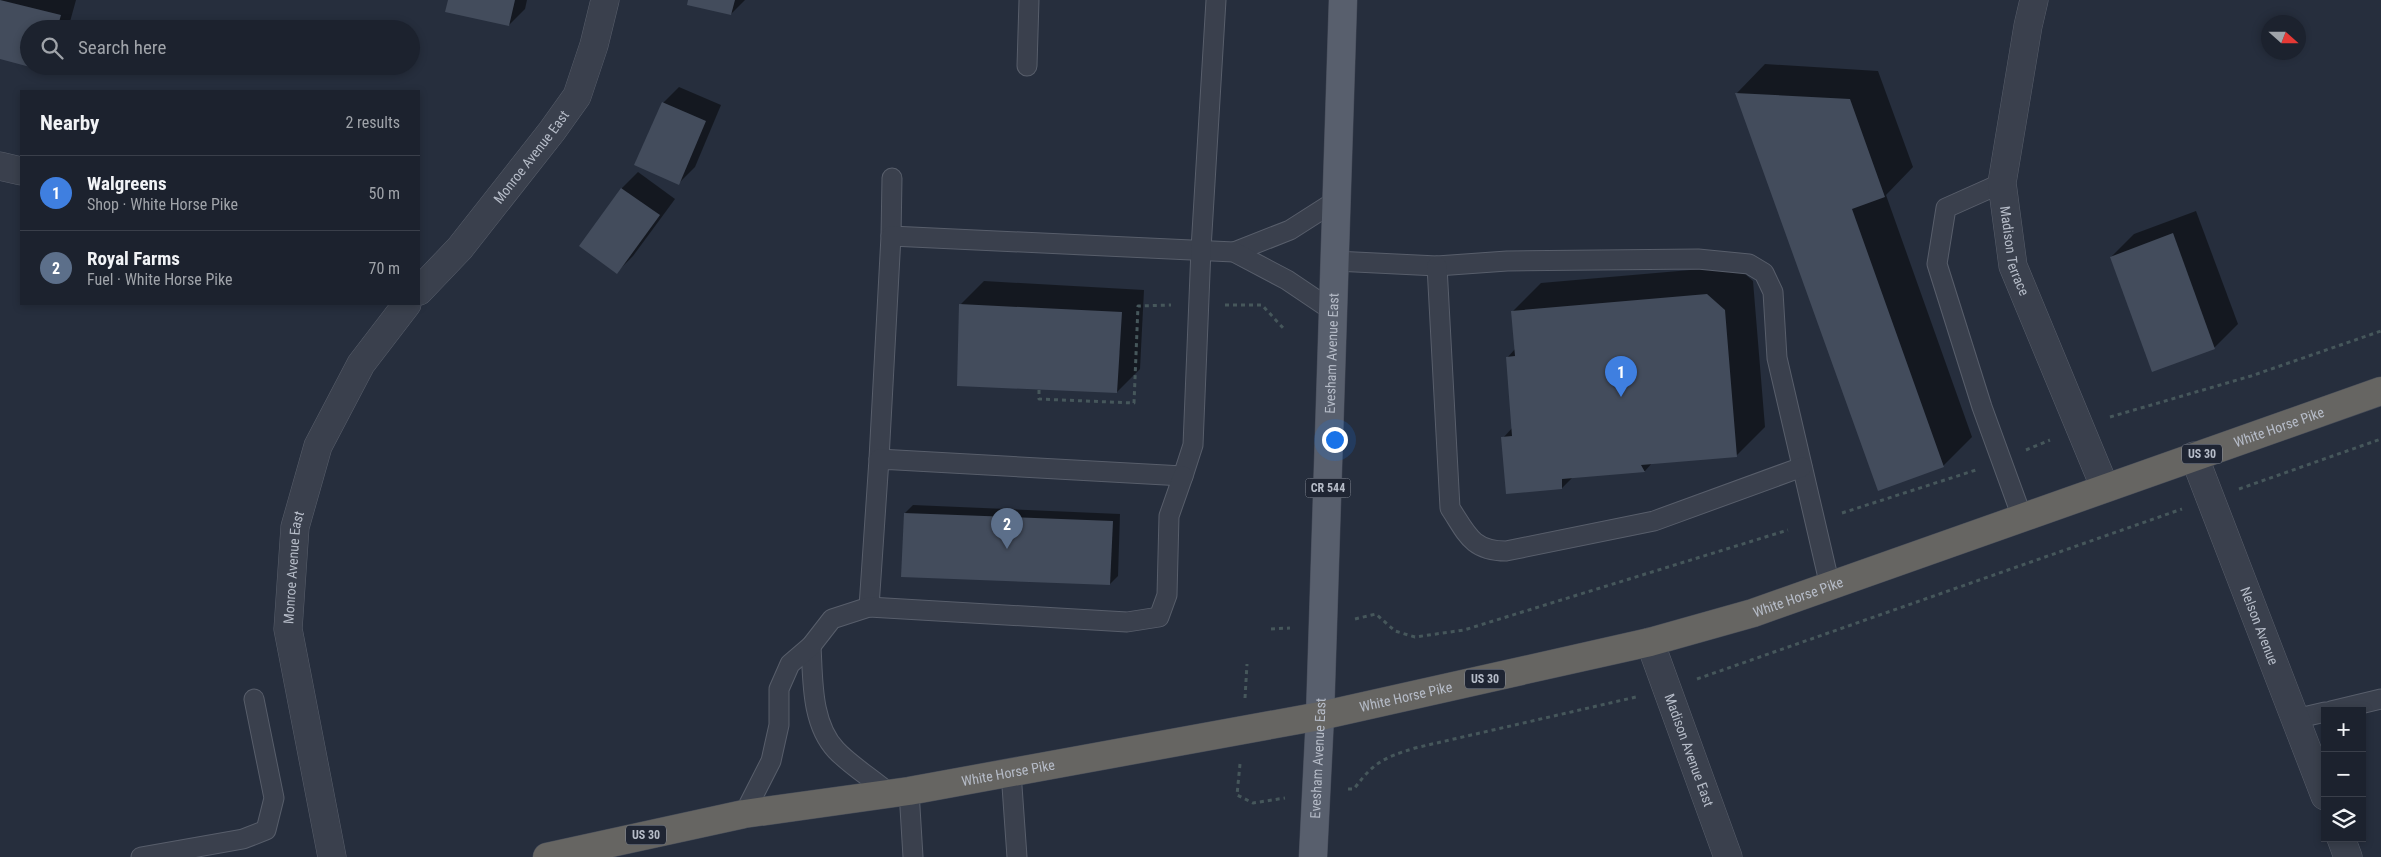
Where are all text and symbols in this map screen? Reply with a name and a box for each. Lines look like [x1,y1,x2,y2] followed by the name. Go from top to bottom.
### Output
[2261,15,2306,60] north arrow
[20,20,420,75] search box
[38,34,66,62] icon: search
[78,36,166,59] text: Search here
[490,107,572,207] street label: Monroe Avenue East
[40,111,99,135] text: Nearby
[345,113,400,132] text: 2 results
[87,172,167,195] text: Walgreens
[52,184,60,203] text: 1
[368,184,400,203] text: 50 m
[87,195,238,214] text: Shop · White Horse Pike
[1997,205,2033,298] street label: Madison Terrace
[87,247,180,270] text: Royal Farms
[52,259,60,278] text: 2
[368,259,400,278] text: 70 m
[87,270,233,289] text: Fuel · White Horse Pike
[1322,293,1342,414] street label: Evesham Avenue East
[1605,356,1637,397] pin: 1
[2232,404,2327,450] street label: White Horse Pike
[1322,427,1348,453] your location
[2182,444,2222,464] road number: US 30
[1306,478,1350,498] road number: CR 544
[991,508,1023,549] pin: 2
[280,509,307,624] street label: Monroe Avenue East
[1751,574,1846,620] street label: White Horse Pike
[2237,585,2282,667] street label: Nelson Avenue
[1465,670,1505,689] road number: US 30
[1358,679,1454,715] street label: White Horse Pike
[1661,692,1717,809] street label: Madison Avenue East
[1307,698,1329,819] street label: Evesham Avenue East
[2321,707,2366,842] map controls
[2321,707,2366,752] button: +
[2321,752,2366,797] button: −
[960,756,1056,789] street label: White Horse Pike
[2321,797,2366,842] button: layers
[626,826,666,844] road number: US 30

